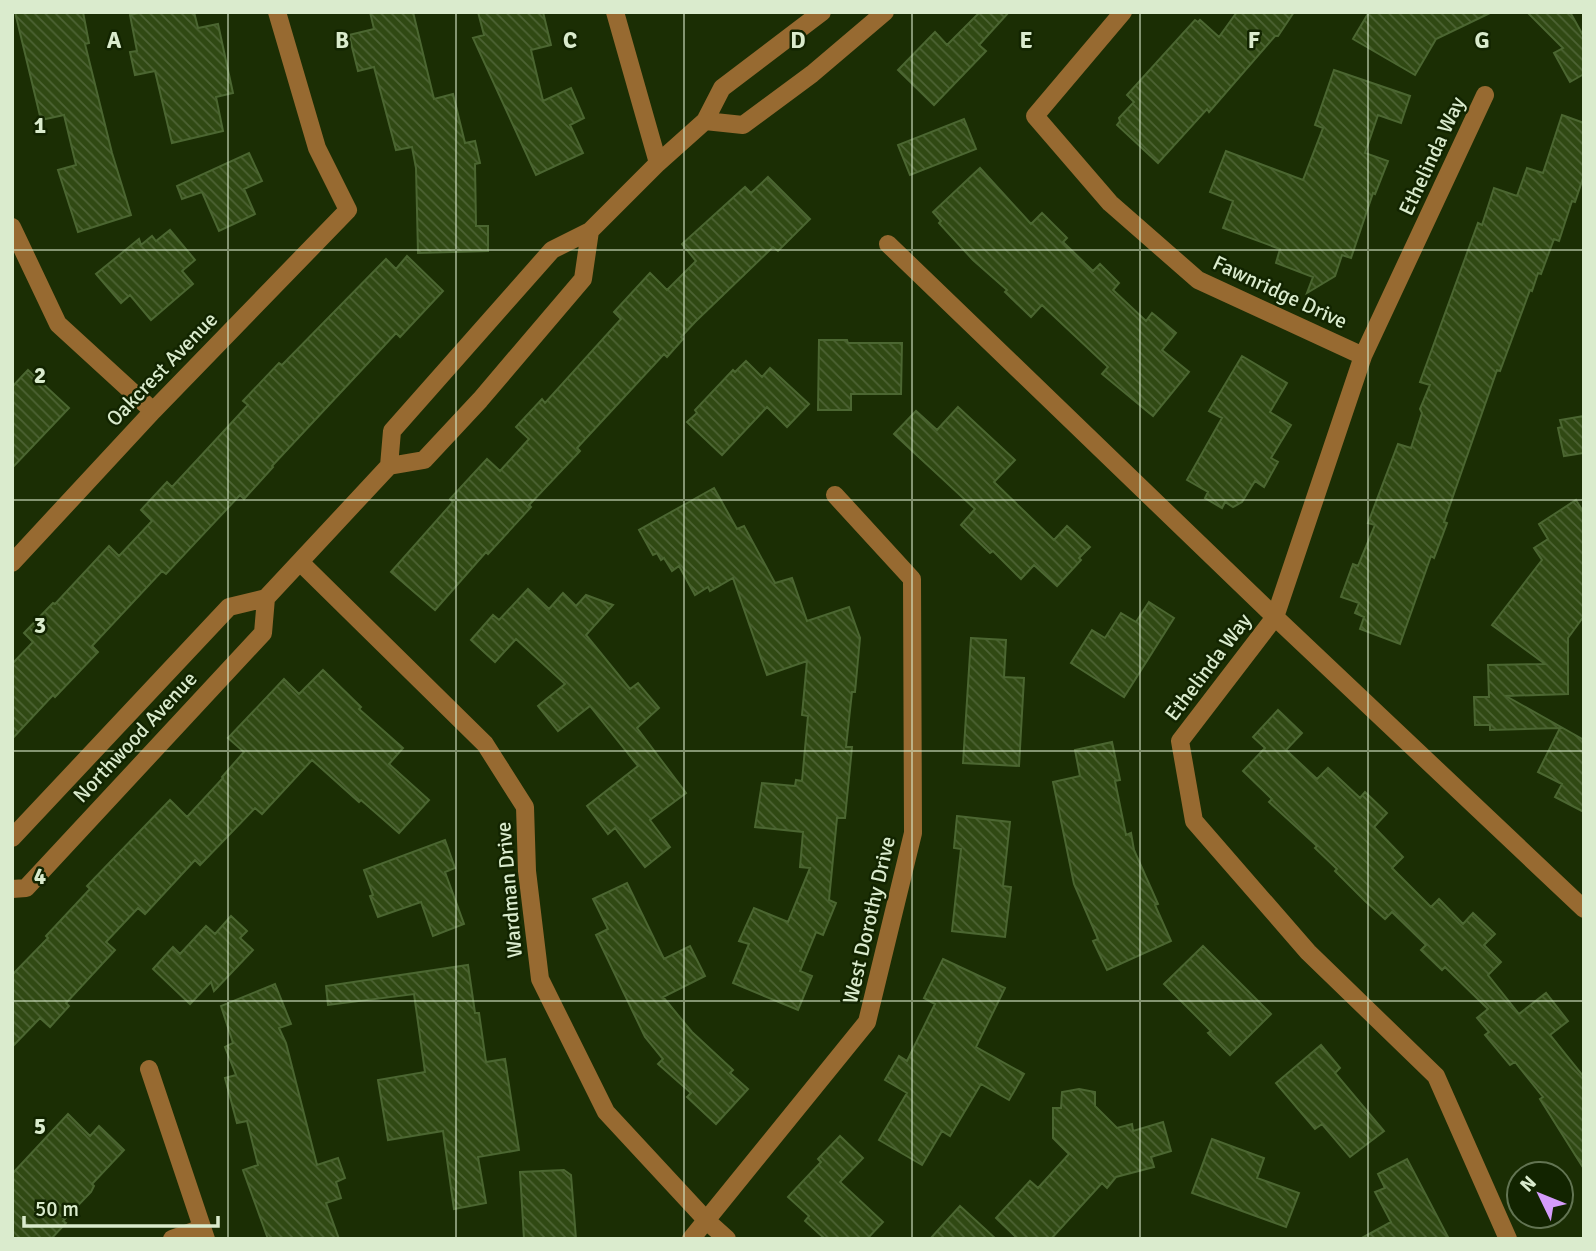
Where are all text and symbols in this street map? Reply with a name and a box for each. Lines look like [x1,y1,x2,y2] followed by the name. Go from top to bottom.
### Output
[107,26,122,55] text: A
[335,26,349,55] text: B
[563,26,577,55] text: C
[790,26,806,55] text: D
[1019,26,1033,55] text: E
[1248,26,1260,55] text: F
[1474,26,1490,55] text: G
[1393,92,1471,219] street label: Ethelinda Way
[34,111,46,140] text: 1
[1209,249,1351,335] street label: Fawnridge Drive
[101,306,223,432] street label: Oakcrest Avenue
[34,361,46,390] text: 2
[1159,608,1257,726] street label: Ethelinda Way
[34,611,46,640] text: 3
[68,666,202,808] street label: Northwood Avenue
[490,821,528,959] street label: Wardman Drive
[837,834,901,1006] street label: West Dorothy Drive
[34,862,46,891] text: 4
[34,1112,46,1141] text: 5
[1505,1160,1575,1230] north arrow
[1515,1171,1542,1197] text: N
[24,1184,219,1228] scale bar
[35,1196,79,1222] text: 50 m

